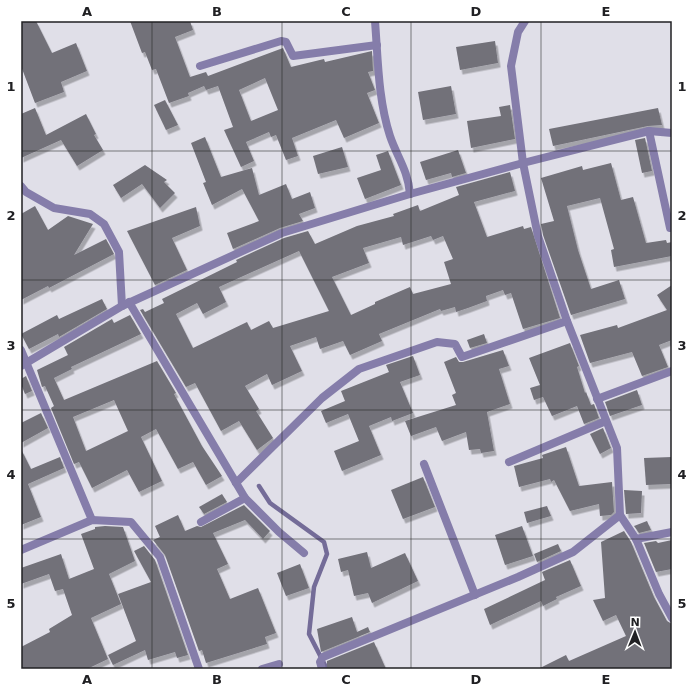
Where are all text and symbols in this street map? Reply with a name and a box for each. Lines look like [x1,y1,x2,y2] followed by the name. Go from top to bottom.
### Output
[82,4,92,19] text: A
[212,4,222,19] text: B
[341,4,351,19] text: C
[471,4,482,19] text: D
[602,4,610,19] text: E
[6,79,16,94] text: 1
[677,79,687,94] text: 1
[6,208,16,223] text: 2
[677,208,687,223] text: 2
[6,338,16,353] text: 3
[677,338,687,353] text: 3
[6,467,16,482] text: 4
[677,467,687,482] text: 4
[6,596,16,611] text: 5
[677,596,687,611] text: 5
[615,612,655,652] north arrow
[630,616,640,629] text: N
[82,672,92,687] text: A
[212,672,222,687] text: B
[341,672,351,687] text: C
[471,672,482,687] text: D
[602,672,610,687] text: E

